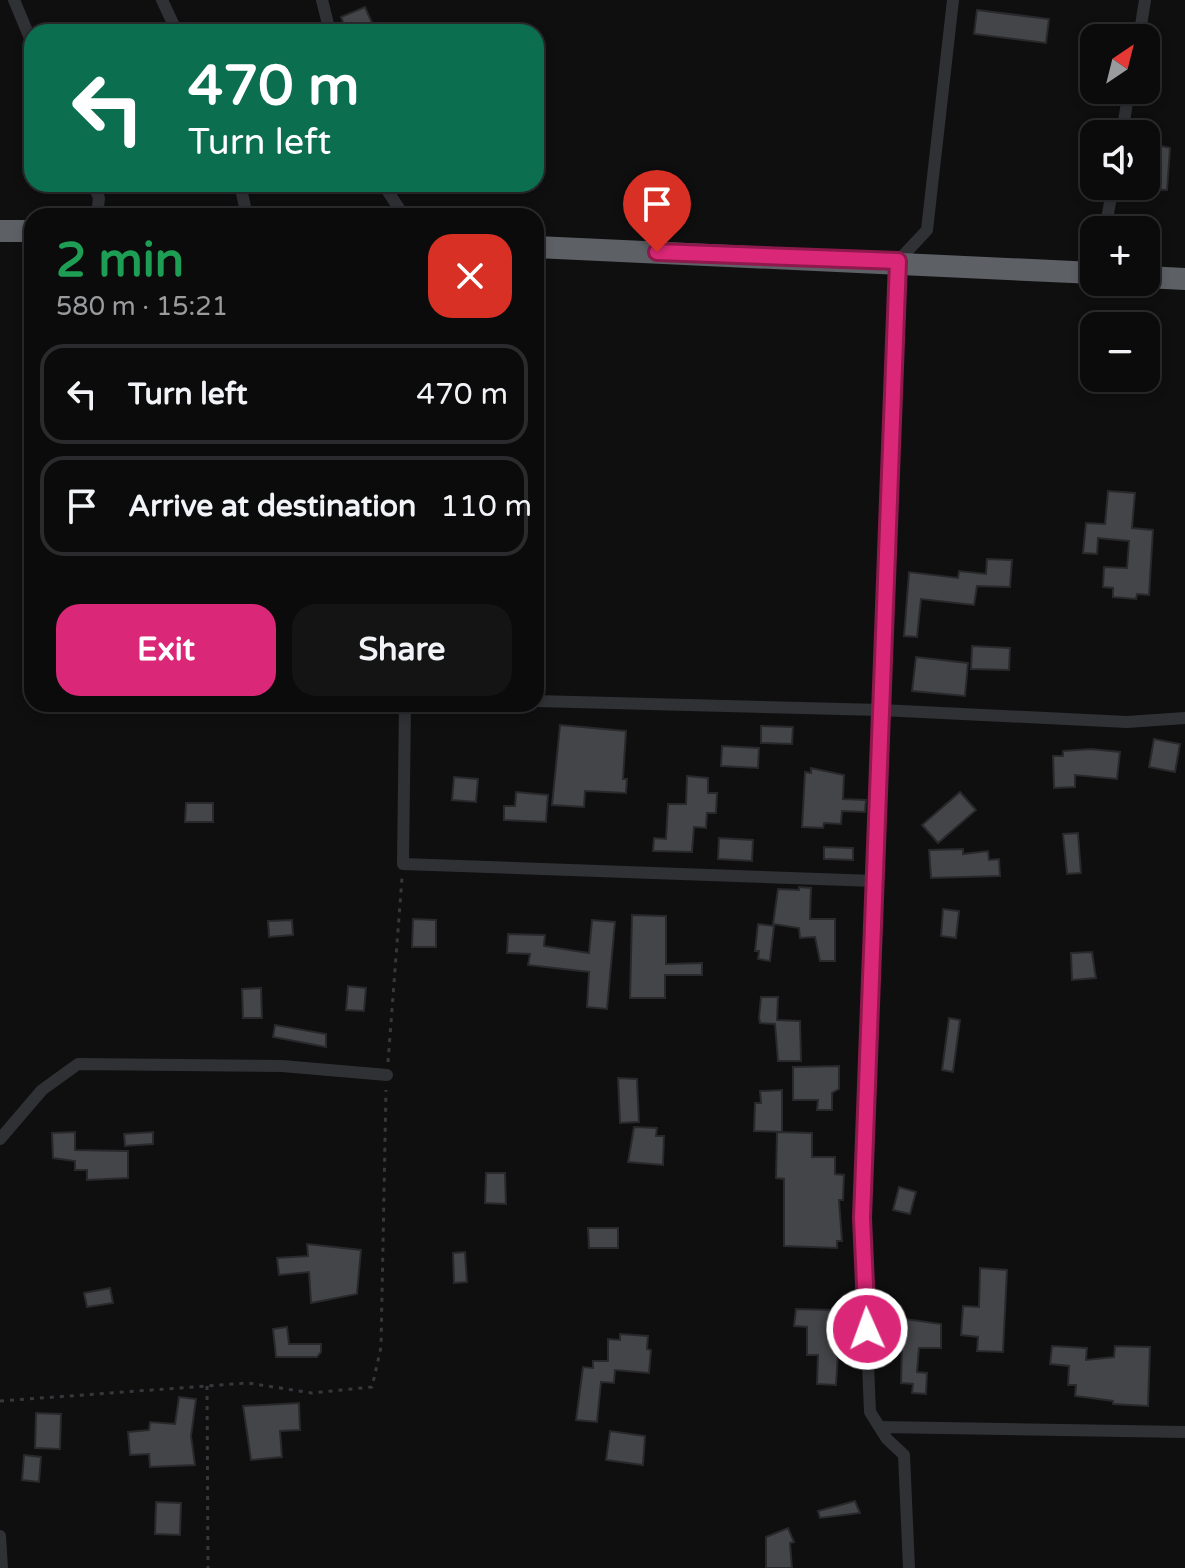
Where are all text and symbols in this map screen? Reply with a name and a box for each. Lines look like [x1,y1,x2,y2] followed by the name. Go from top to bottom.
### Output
[1080,24,1160,104] north arrow
[1080,24,1160,392] map controls
[188,53,359,120] text: 470 m
[56,56,160,160] icon: left
[1080,120,1160,200] button: sound
[188,121,331,164] text: Turn left
[623,170,691,252] pin
[635,182,679,226] icon: arrive
[1080,216,1160,296] button: +
[56,232,184,290] text: 2 min
[428,234,512,318] button: close
[56,291,228,322] text: 580 m · 15:21
[1080,312,1160,392] button: −
[60,372,104,416] icon: left
[128,376,247,413] text: Turn left
[416,376,508,413] text: 470 m
[60,484,104,528] icon: arrive
[128,488,416,525] text: Arrive at destination
[440,488,532,525] text: 110 m
[56,604,276,696] button: Exit
[292,604,512,696] button: Share
[825,1287,909,1371] position arrow

